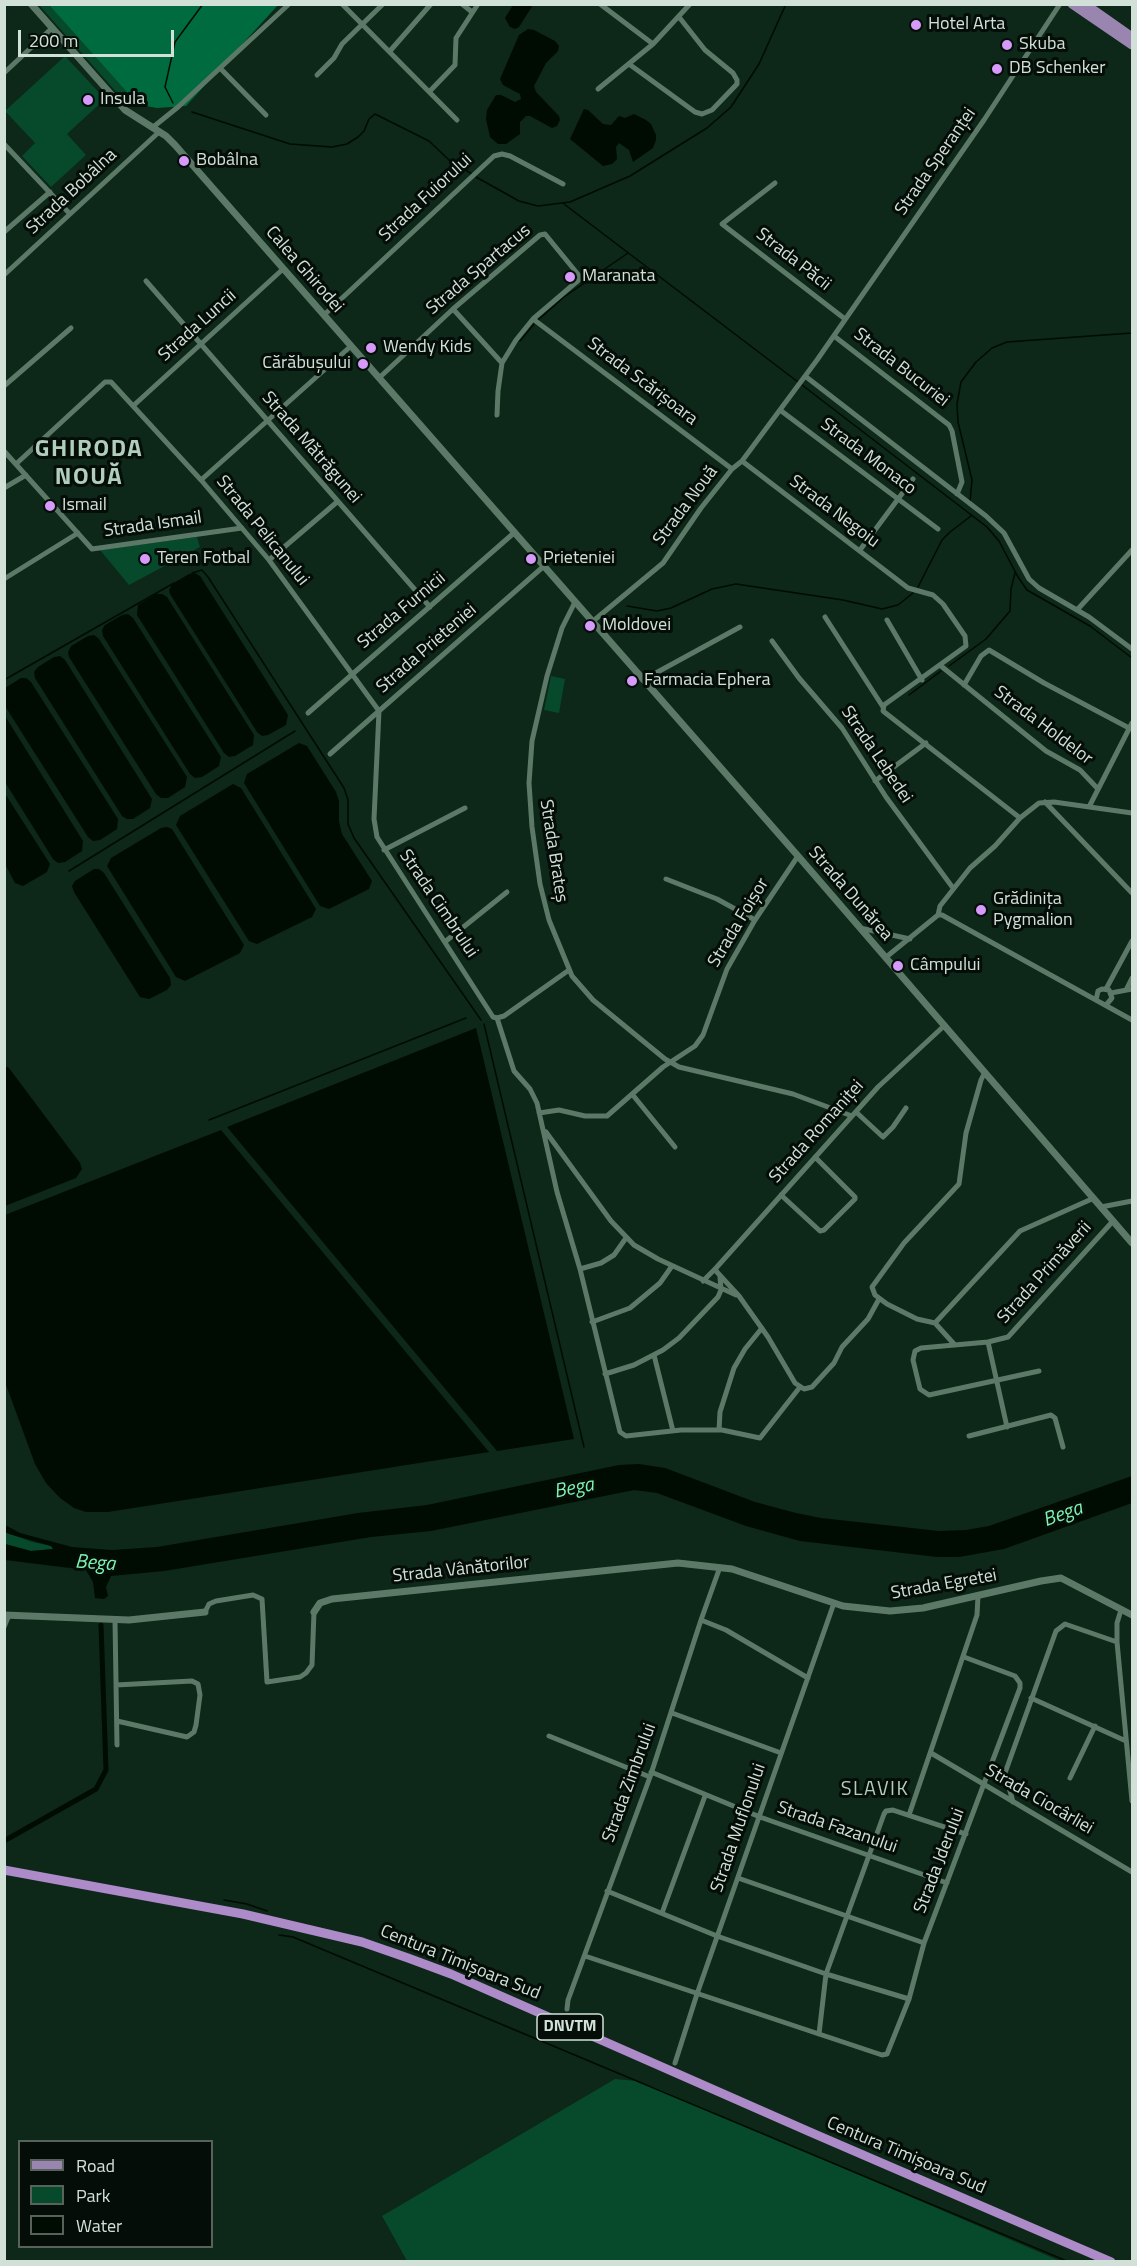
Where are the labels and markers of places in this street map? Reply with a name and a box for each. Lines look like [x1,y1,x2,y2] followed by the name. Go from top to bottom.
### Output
[928,14,1005,36] place label: Hotel Arta
[909,18,923,32] marker: Hotel Arta
[1019,34,1065,56] place label: Skuba
[1000,38,1014,52] marker: Skuba
[1009,58,1105,80] place label: DB Schenker
[990,62,1004,76] marker: DB Schenker
[100,89,145,111] place label: Insula
[81,93,95,107] marker: Insula
[196,150,258,172] place label: Bobâlna
[177,154,191,168] marker: Bobâlna
[582,266,655,288] place label: Maranata
[563,270,577,284] marker: Maranata
[383,337,472,359] place label: Wendy Kids
[364,341,378,355] marker: Wendy Kids
[262,353,351,375] place label: Cărăbușului
[356,357,370,371] marker: Cărăbușului
[62,495,107,517] place label: Ismail
[43,499,57,513] marker: Ismail
[157,548,250,570] place label: Teren Fotbal
[543,548,615,570] place label: Prieteniei
[138,552,152,566] marker: Teren Fotbal
[524,552,538,566] marker: Prieteniei
[602,615,671,637] place label: Moldovei
[583,619,597,633] marker: Moldovei
[644,670,770,692] place label: Farmacia Ephera
[625,674,639,688] marker: Farmacia Ephera
[993,889,1073,932] place label: Grădinița Pygmalion
[974,903,988,917] marker: Grădinița Pygmalion
[910,955,981,977] place label: Câmpului
[891,959,905,973] marker: Câmpului

